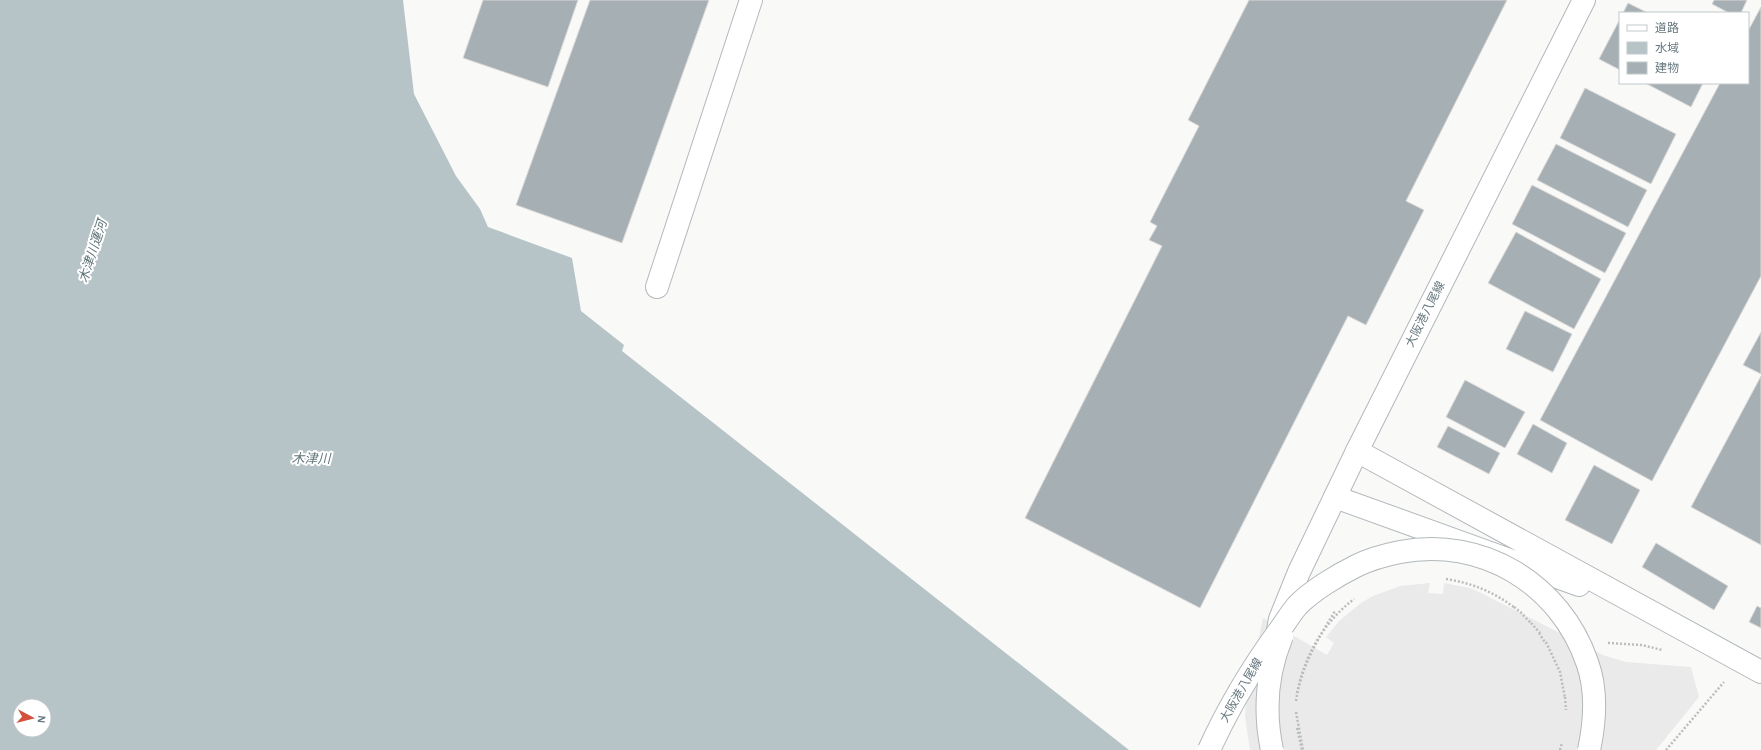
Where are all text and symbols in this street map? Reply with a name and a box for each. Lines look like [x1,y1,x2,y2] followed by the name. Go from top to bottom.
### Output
[1619,12,1749,84] legend
[1655,21,1679,34] text: 道路
[1655,42,1679,54] text: 水域
[1655,61,1679,74] text: 建物
[76,215,111,284] water label: 木津川運河
[1402,279,1447,349] street label: 大阪港八尾線
[291,452,332,466] water label: 木津川
[1217,655,1264,724] street label: 大阪港八尾線
[12,698,52,738] north arrow
[36,715,47,724] text: N

